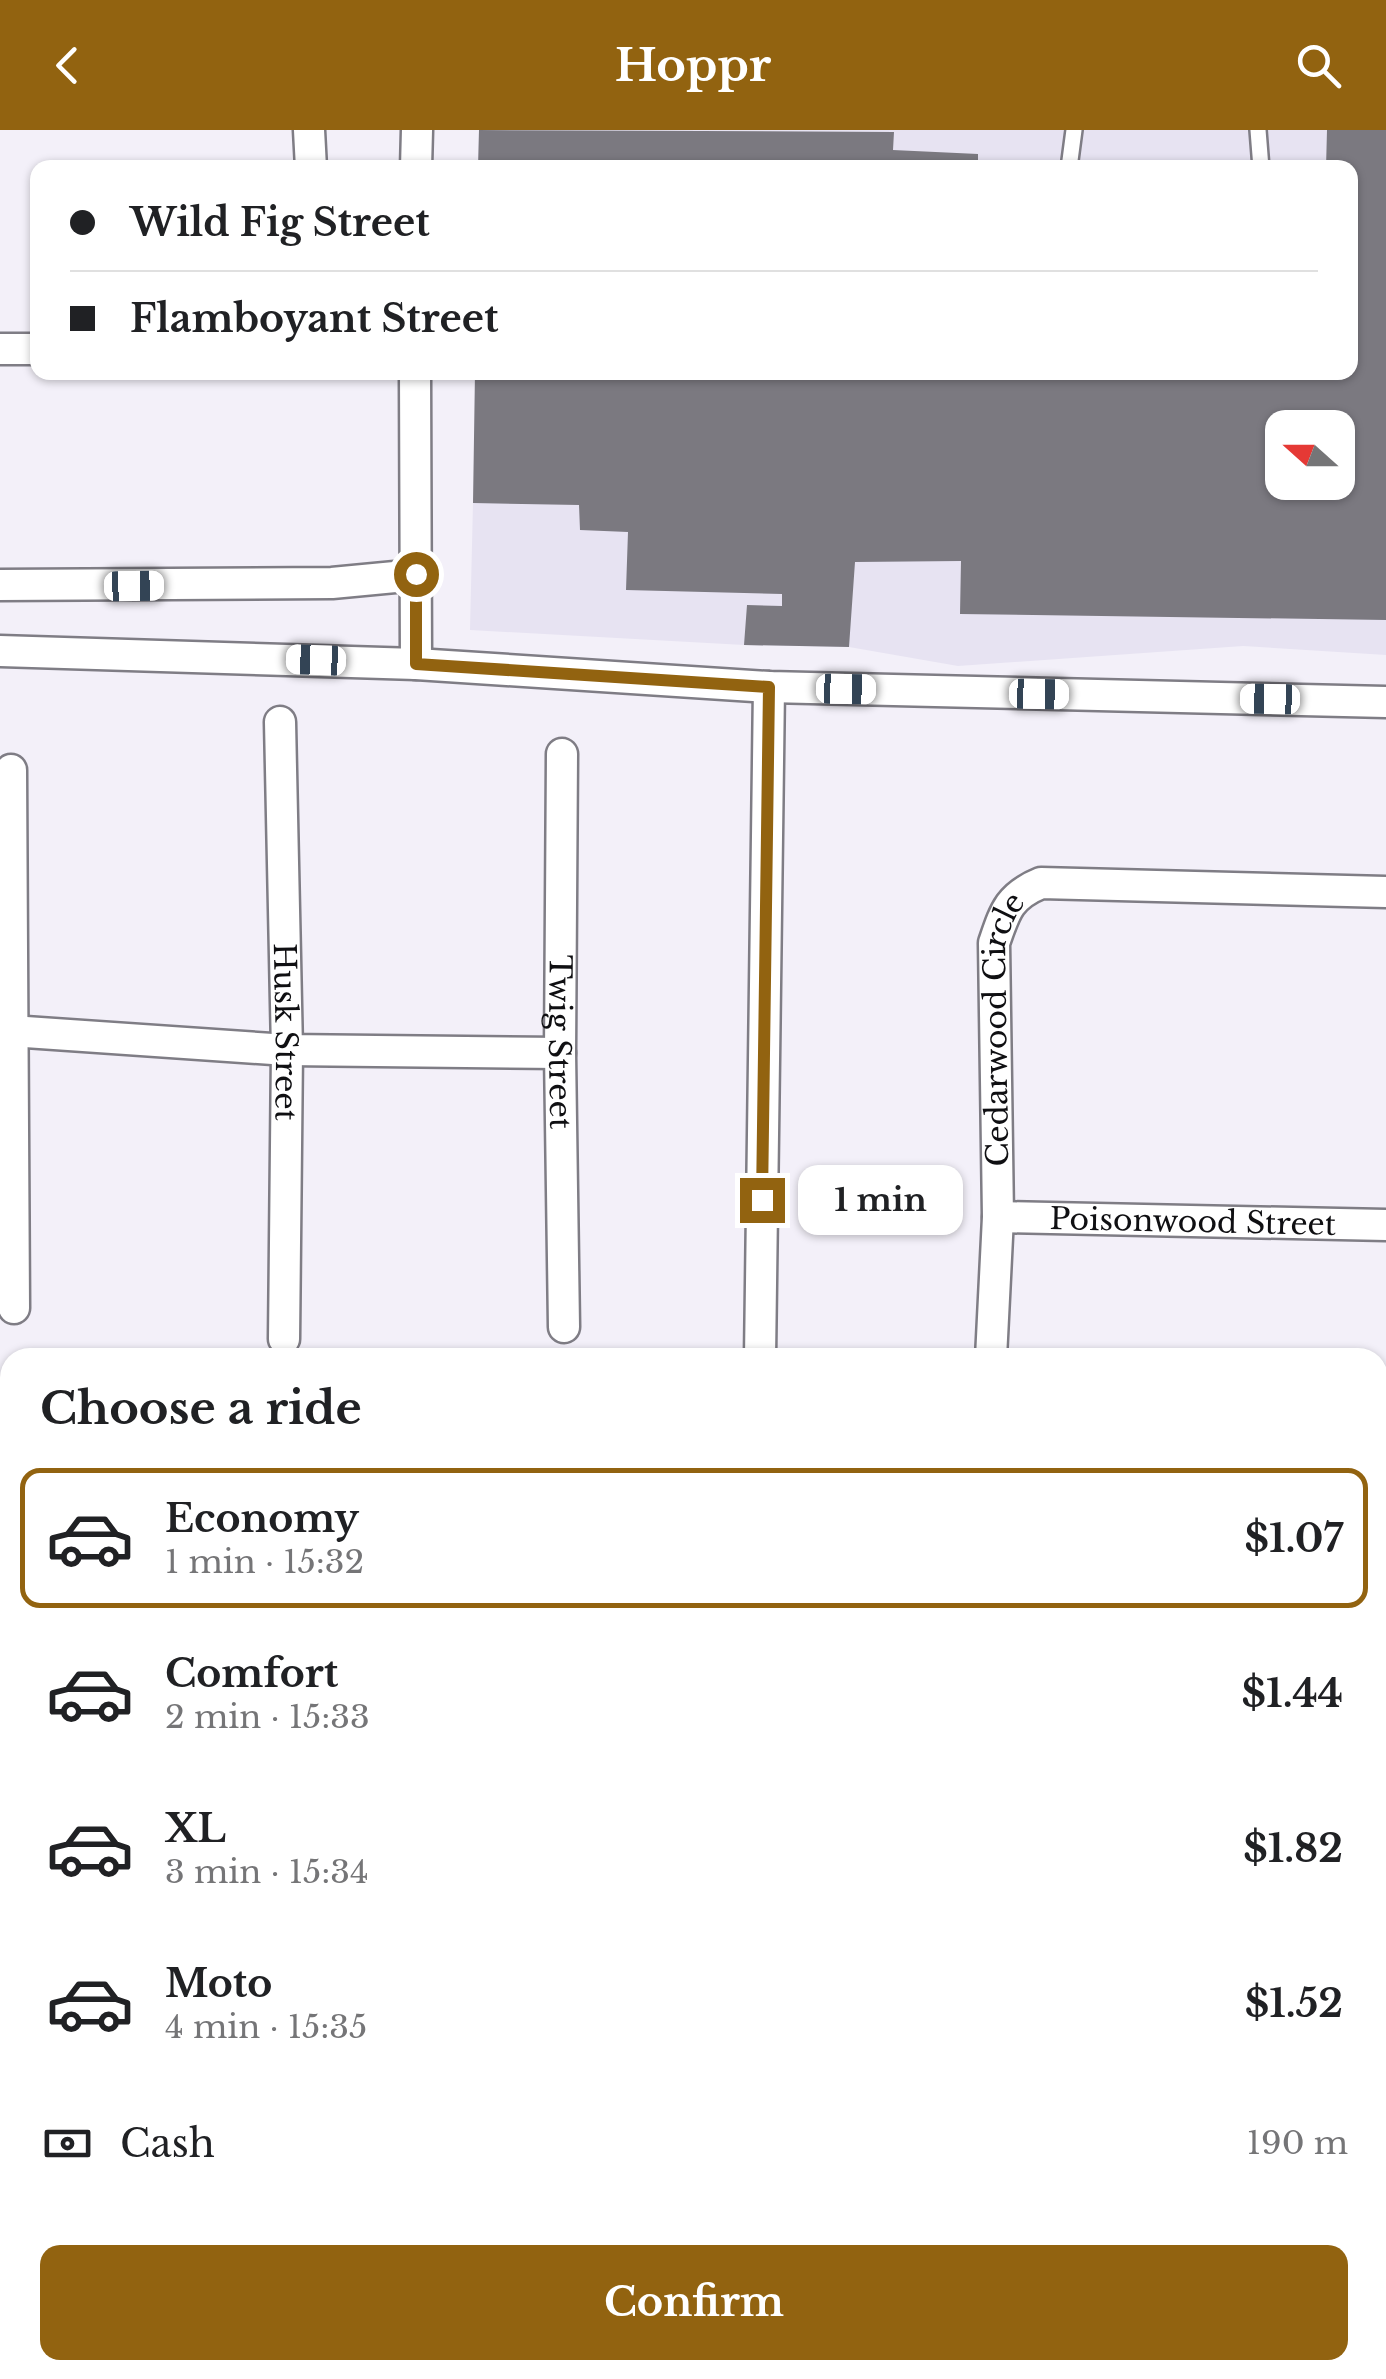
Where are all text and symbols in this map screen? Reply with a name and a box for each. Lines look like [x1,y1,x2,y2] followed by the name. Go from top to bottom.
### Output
[615,37,771,93] text: Hoppr
[40,38,95,93] icon: back
[1291,38,1346,93] icon: search
[130,199,430,246] text: Wild Fig Street
[130,295,499,342] text: Flamboyant Street
[1265,410,1355,500] north arrow
[1265,410,1355,500] map controls
[394,552,439,597] route start
[104,570,164,602] car
[285,644,347,676] car
[816,673,876,705] car
[1009,678,1069,710] car
[1240,683,1300,715] car
[975,884,1032,1167] street label: Cedarwood Circle
[266,943,306,1122] street label: Husk Street
[541,955,580,1130] street label: Twig Street
[797,1165,962,1235] callout: 1 min
[740,1178,785,1223] route end
[834,1180,927,1220] text: 1 min
[1049,1200,1337,1242] street label: Poisonwood Street
[40,1380,362,1436] text: Choose a ride
[45,1493,135,1583] icon: car
[165,1495,359,1542] text: Economy
[1245,1515,1343,1562] text: $1.07
[165,1542,364,1582] text: 1 min · 15:32
[45,1648,135,1738] icon: car
[165,1650,338,1697] text: Comfort
[1242,1670,1343,1717] text: $1.44
[165,1697,370,1737] text: 2 min · 15:33
[45,1803,135,1893] icon: car
[165,1805,226,1852] text: XL
[1243,1825,1343,1872] text: $1.82
[165,1852,369,1892] text: 3 min · 15:34
[45,1958,135,2048] icon: car
[165,1960,272,2007] text: Moto
[1245,1980,1343,2027] text: $1.52
[165,2007,367,2047] text: 4 min · 15:35
[40,2116,95,2171] icon: cash
[120,2120,215,2167] text: Cash
[1247,2123,1348,2163] text: 190 m
[40,2245,1348,2360] button: Confirm

